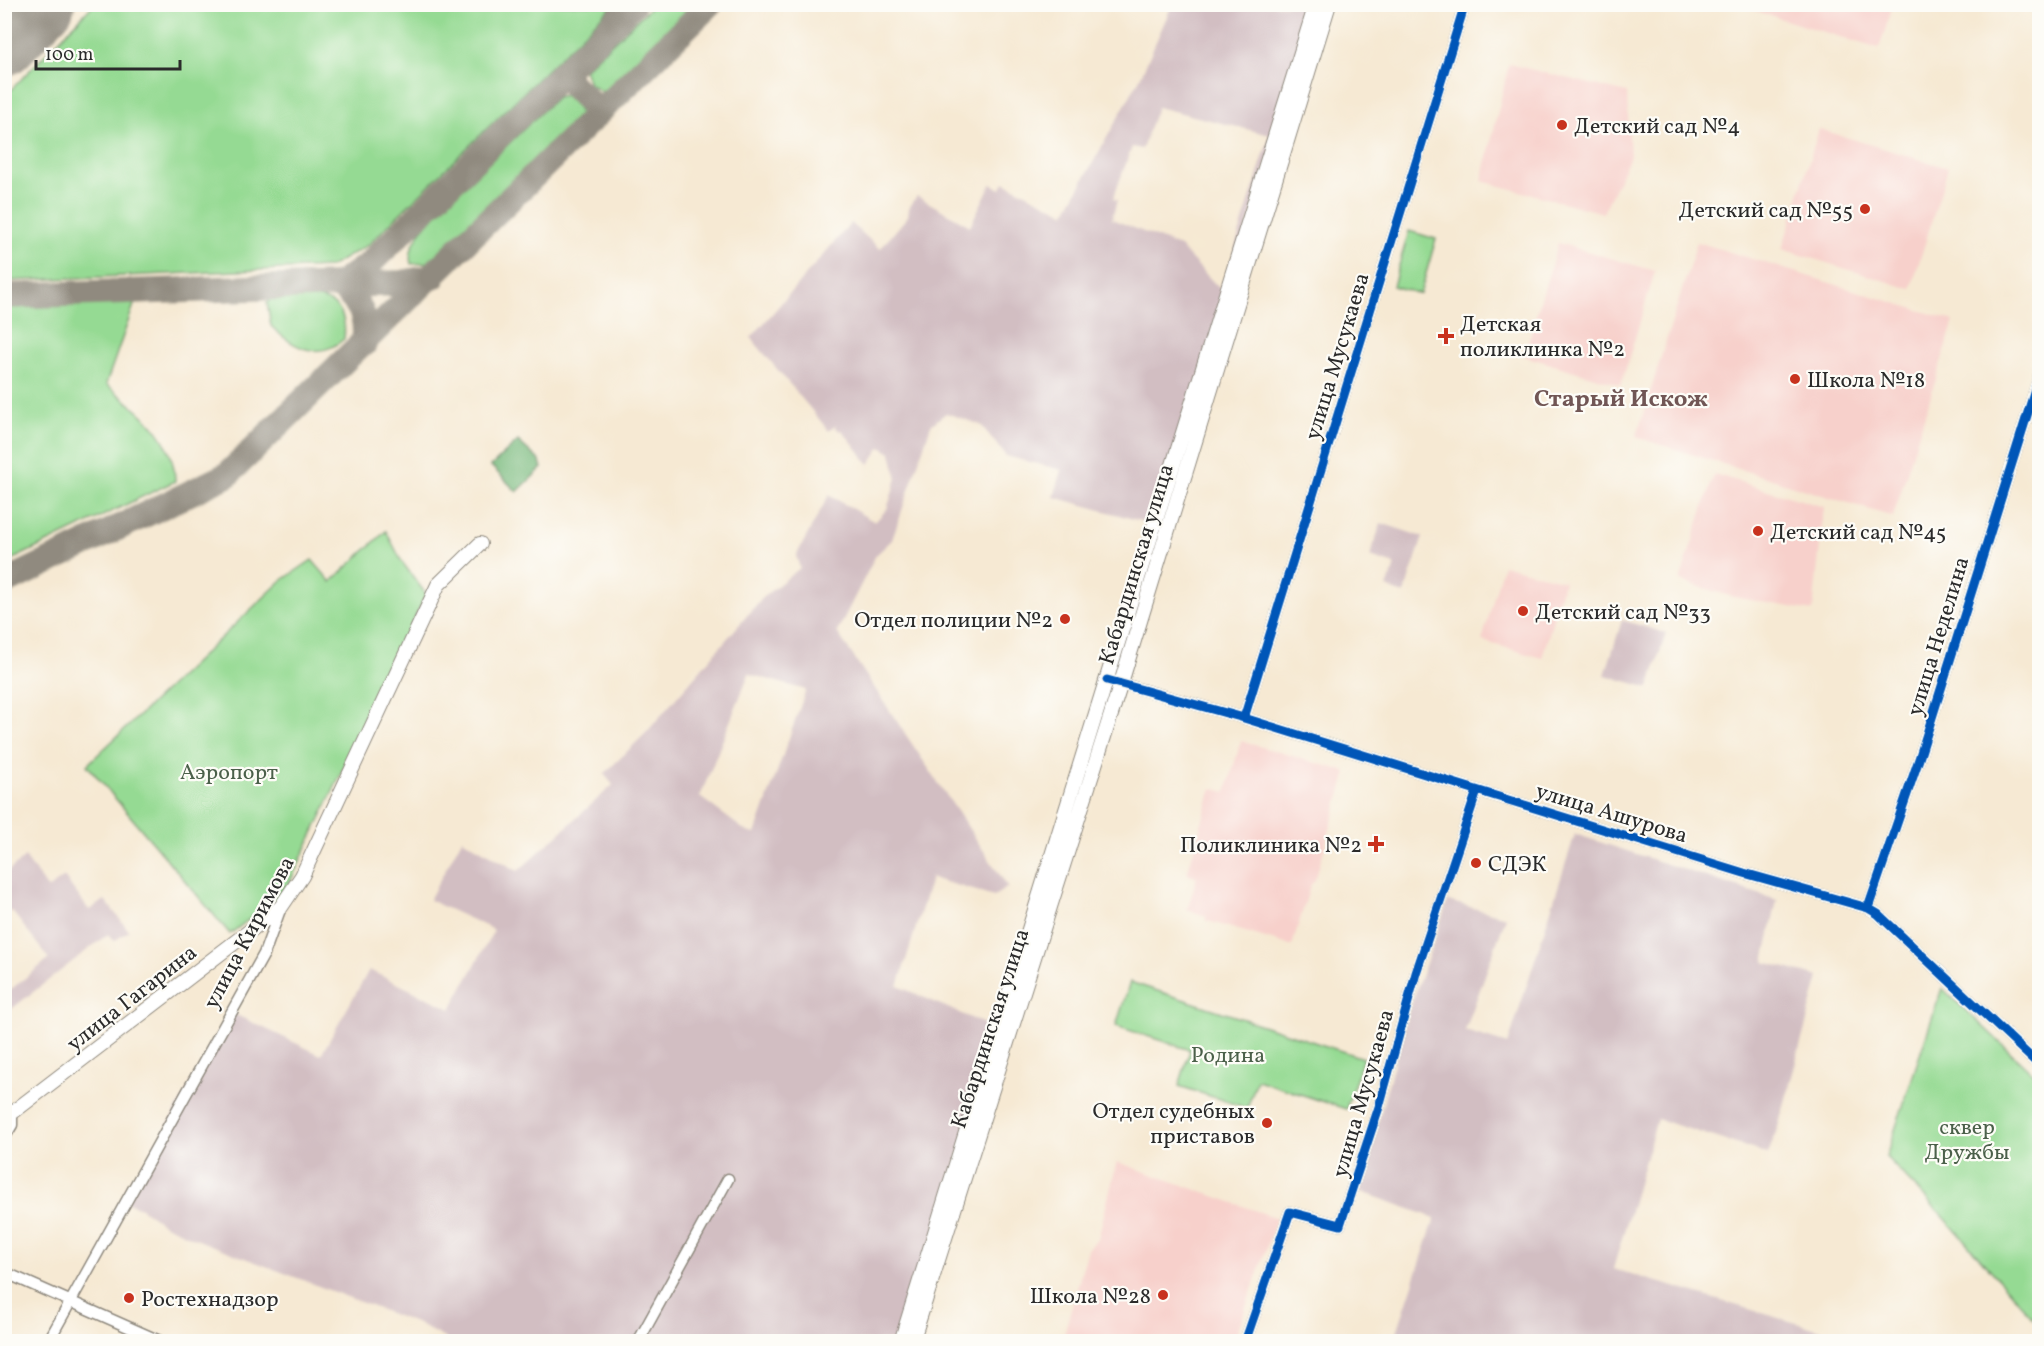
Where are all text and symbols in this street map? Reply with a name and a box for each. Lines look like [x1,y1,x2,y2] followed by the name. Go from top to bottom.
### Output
[36,33,180,71] scale bar
[45,43,94,68] text: 100 m
[1574,112,1741,143] place label: Детский сад №4
[1555,118,1569,132] marker: Детский сад №4
[1678,196,1853,227] place label: Детский сад №55
[1858,202,1872,216] marker: Детский сад №55
[1298,269,1379,444] street label: улица Мусукаева
[1460,310,1625,366] place label: Детская поликлинка №2
[1437,327,1455,345] marker: Детская поликлинка №2
[1807,366,1925,397] place label: Школа №18
[1788,372,1802,386] marker: Школа №18
[1534,383,1708,417] district label: Старый Искож
[1092,460,1183,669] street label: Кабардинская улица
[1770,518,1946,549] place label: Детский сад №45
[1751,524,1765,538] marker: Детский сад №45
[1900,553,1978,720] street label: улица Неделина
[1535,598,1711,629] place label: Детский сад №33
[1516,604,1530,618] marker: Детский сад №33
[854,606,1053,637] place label: Отдел полиции №2
[1058,612,1072,626] marker: Отдел полиции №2
[180,758,278,789] park label: Аэропорт
[1531,777,1691,852] street label: улица Ашурова
[1180,831,1362,862] place label: Поликлиника №2
[1367,835,1385,853] marker: Поликлиника №2
[1488,850,1546,881] place label: СДЭК
[197,851,304,1015] street label: улица Киримова
[1469,856,1483,870] marker: СДЭК
[944,925,1038,1133] street label: Кабардинская улица
[61,938,204,1060] street label: улица Гагарина
[1326,1006,1403,1181] street label: улица Мусукаева
[1191,1041,1265,1072] park label: Родина
[1093,1097,1255,1153] place label: Отдел судебных приставов
[1925,1113,2009,1169] park label: сквер Дружбы
[1260,1116,1274,1130] marker: Отдел судебных приставов
[1030,1282,1151,1313] place label: Школа №28
[141,1285,279,1316] place label: Ростехнадзор
[1156,1288,1170,1302] marker: Школа №28
[122,1291,136,1305] marker: Ростехнадзор

